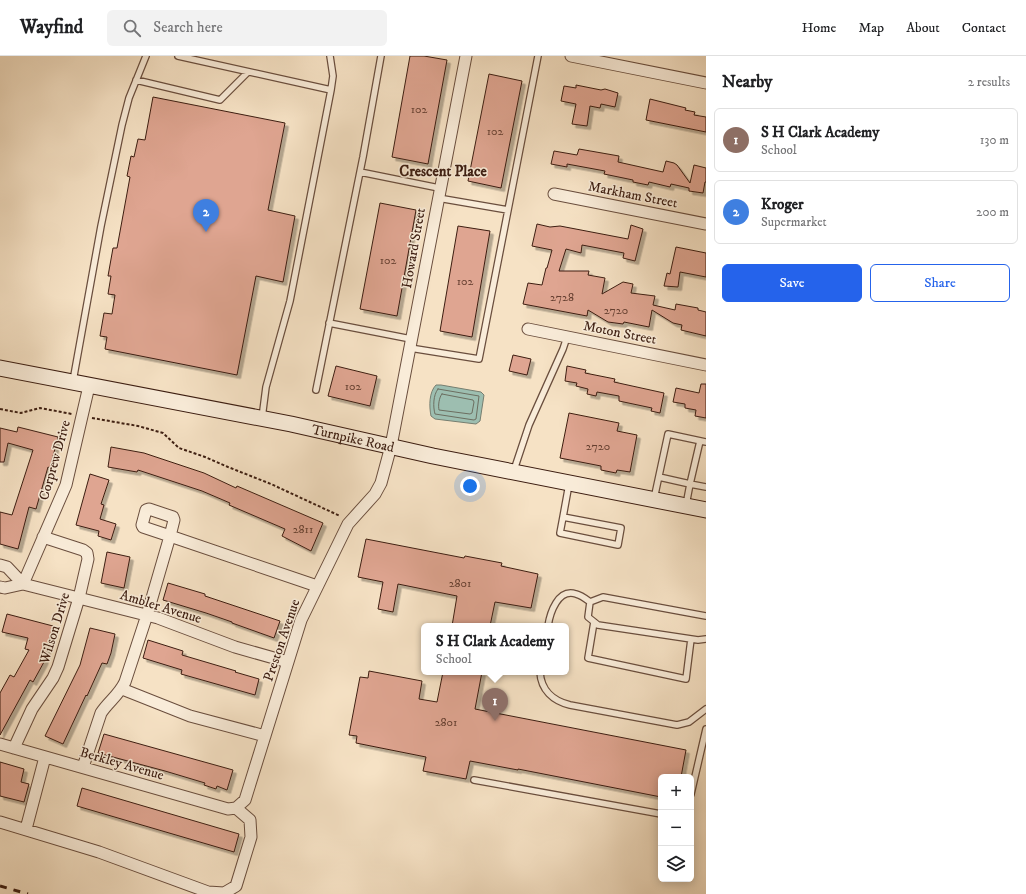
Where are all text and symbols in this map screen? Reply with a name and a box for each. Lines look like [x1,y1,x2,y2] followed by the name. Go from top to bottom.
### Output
[107,10,387,46] search box
[20,16,83,39] text: Wayfind
[121,17,143,39] icon: search
[153,18,223,37] text: Search here
[802,19,836,37] text: Home
[858,19,884,37] text: Map
[906,19,940,37] text: About
[962,19,1006,37] text: Contact
[722,71,772,93] text: Nearby
[968,74,1010,90] text: 2 results
[411,102,427,117] house number: 102
[761,123,879,142] text: S H Clark Academy
[487,124,503,139] house number: 102
[734,132,738,148] text: 1
[980,132,1009,148] text: 130 m
[761,142,797,158] text: School
[399,162,487,181] district label: Crescent Place
[587,177,680,213] street label: Markham Street
[761,195,804,214] text: Kroger
[193,199,219,232] pin: 2
[733,204,739,220] text: 2
[976,204,1009,220] text: 200 m
[398,206,430,290] street label: Howard Street
[761,214,827,230] text: Supermarket
[380,253,396,268] house number: 102
[722,264,862,302] button: Save
[870,264,1010,302] button: Share
[457,274,473,289] house number: 102
[550,290,574,305] house number: 2728
[604,303,628,318] house number: 2720
[582,317,658,349] street label: Moton Street
[345,379,361,394] house number: 102
[35,418,75,502] street label: Corprew Drive
[310,421,396,457] street label: Turnpike Road
[586,439,610,454] house number: 2720
[460,476,480,496] your location
[293,522,313,537] house number: 2811
[449,576,471,591] house number: 2801
[118,586,204,628] street label: Ambler Avenue
[35,590,74,667] street label: Wilson Drive
[259,597,304,684] street label: Preston Avenue
[421,623,569,675] popup
[436,632,554,651] text: S H Clark Academy
[436,651,472,667] text: School
[482,688,508,721] pin: 1
[435,715,457,730] house number: 2801
[78,743,166,785] street label: Berkley Avenue
[658,774,694,882] map controls
[658,774,694,810] button: +
[658,810,694,846] button: −
[658,846,694,882] button: layers

